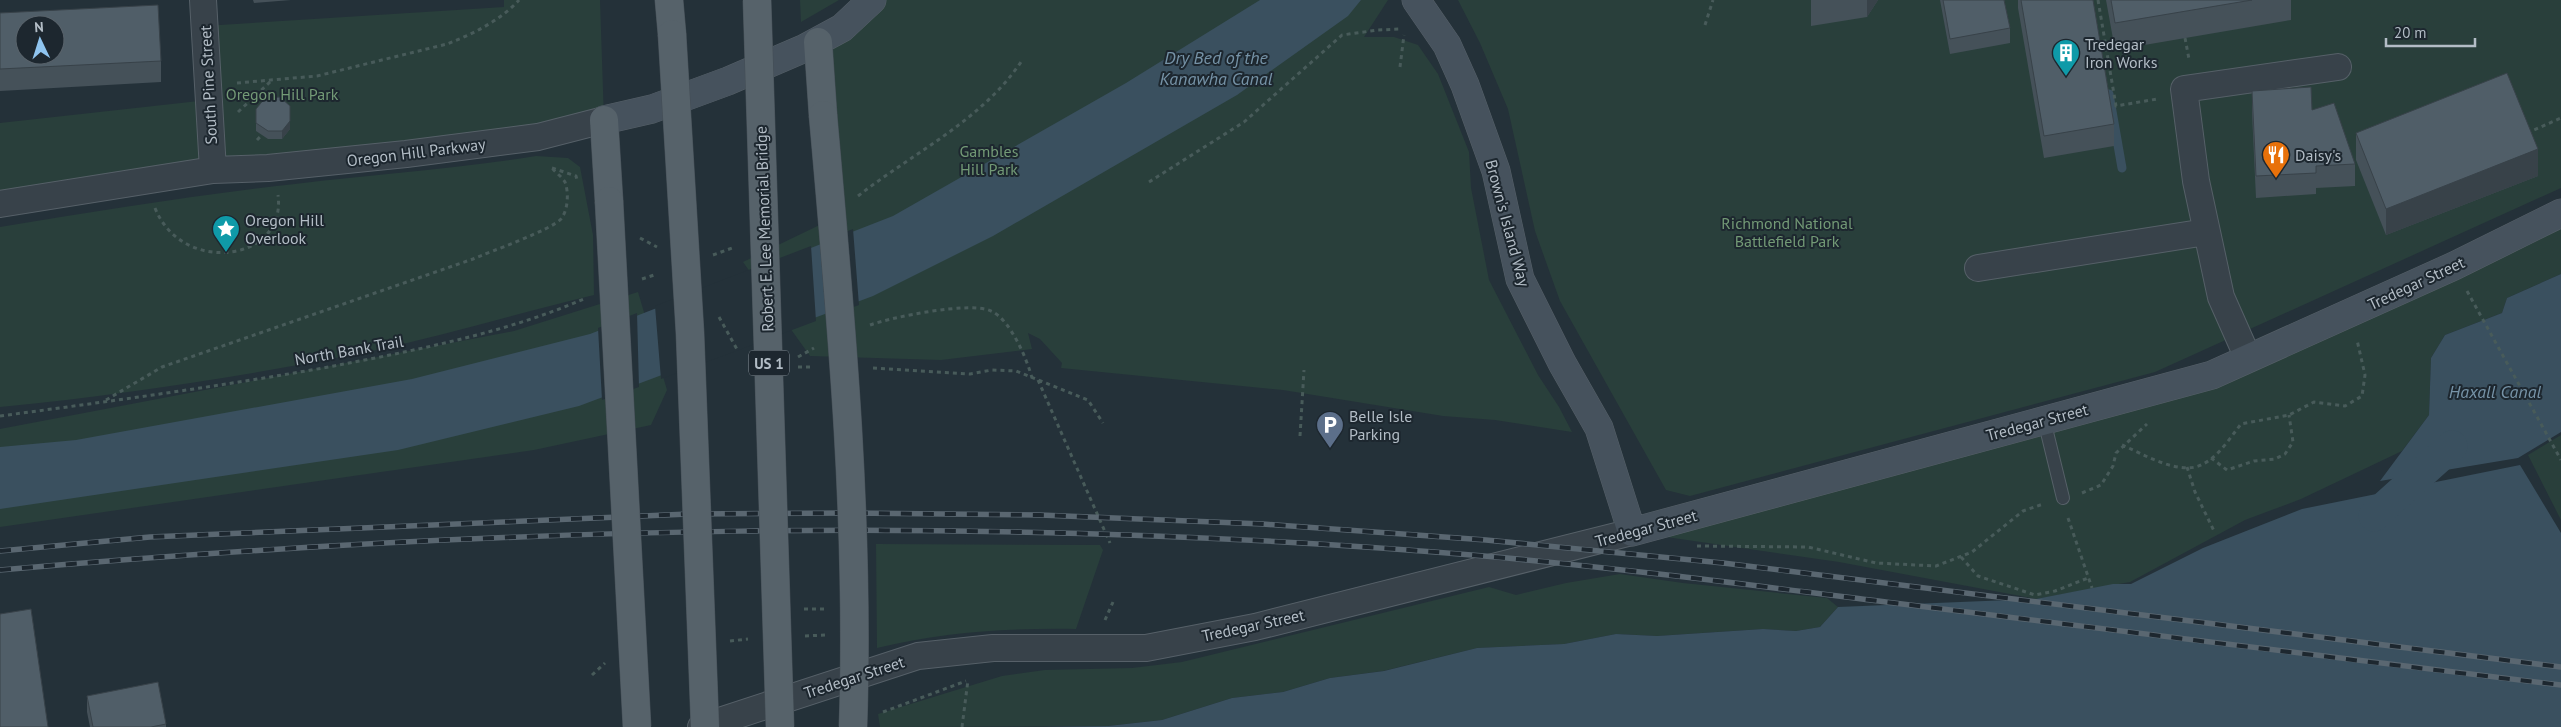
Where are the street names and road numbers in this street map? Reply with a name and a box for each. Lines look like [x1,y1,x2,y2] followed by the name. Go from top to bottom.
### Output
[195,24,221,145] street label: South Pine Street
[750,126,778,332] street label: Robert E. Lee Memorial Bridge
[345,133,487,170] street label: Oregon Hill Parkway
[1481,157,1535,289] street label: Brown's Island Way
[2364,252,2468,314] street label: Tredegar Street
[293,331,405,369] street label: North Bank Trail
[749,350,789,376] road number: US 1
[1984,399,2091,445] street label: Tredegar Street
[1593,505,1700,551] street label: Tredegar Street
[1200,604,1307,646] street label: Tredegar Street
[801,651,907,703] street label: Tredegar Street

